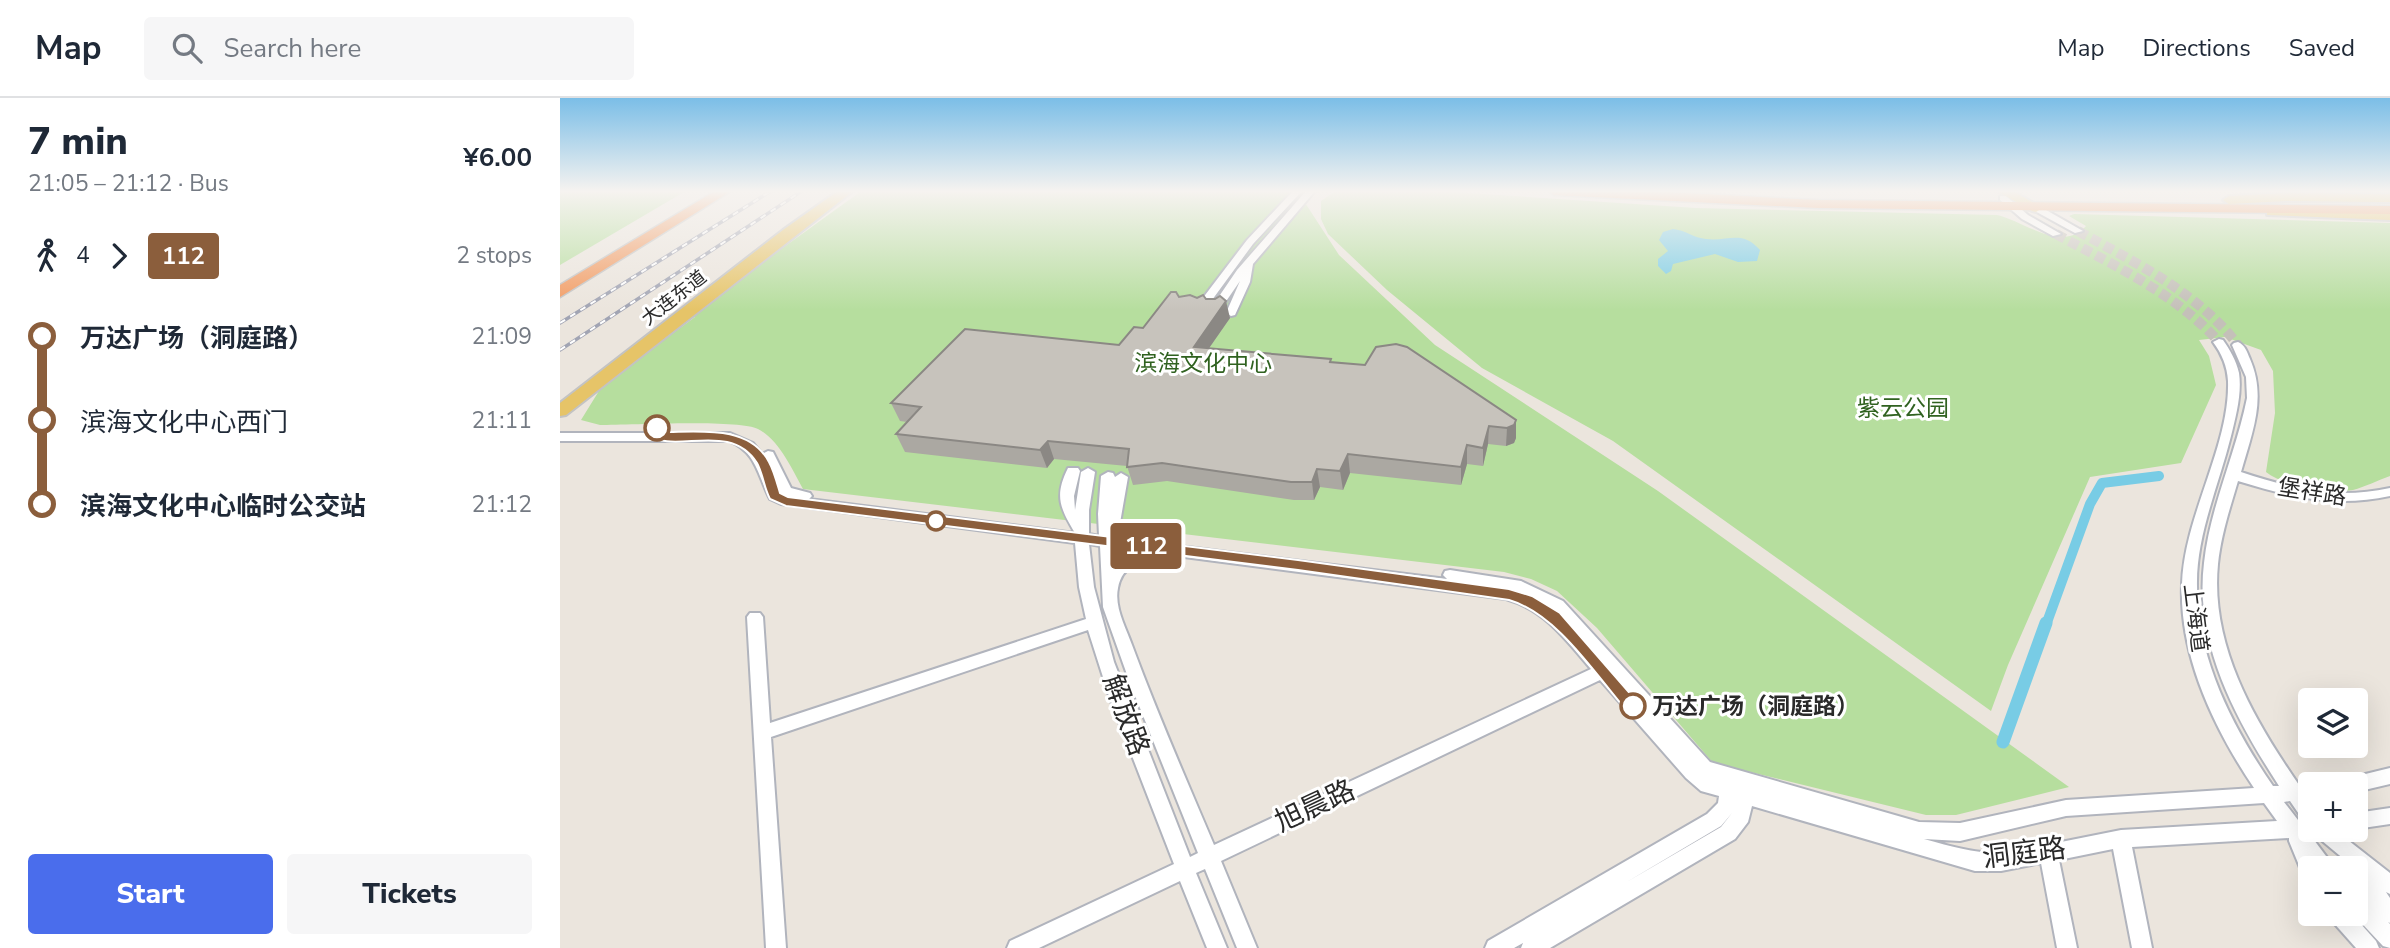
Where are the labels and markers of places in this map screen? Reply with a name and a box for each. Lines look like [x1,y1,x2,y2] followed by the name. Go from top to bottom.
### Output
[644,415,670,441] unlabelled marker
[926,511,946,531] unlabelled marker
[1652,691,1859,722] place label: 万达广场（洞庭路）
[1620,693,1646,719] marker: 万达广场（洞庭路）

